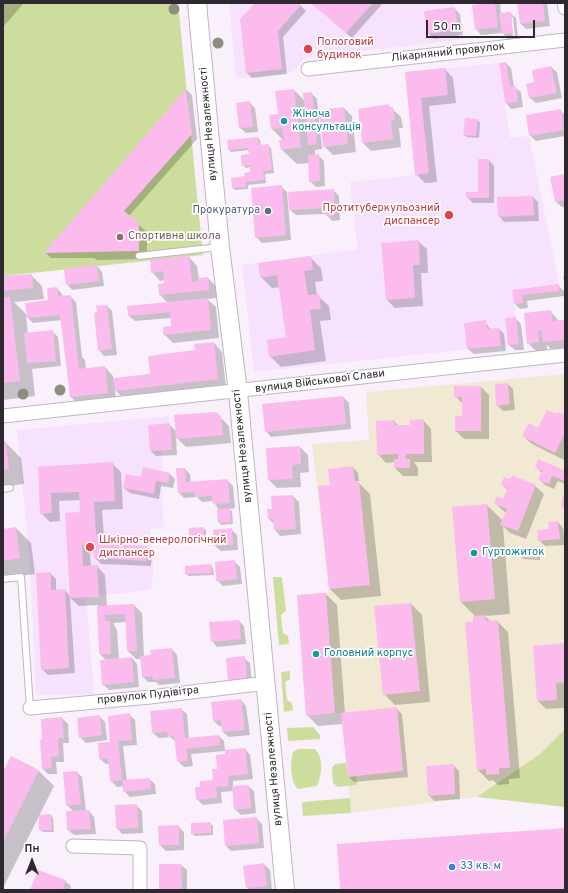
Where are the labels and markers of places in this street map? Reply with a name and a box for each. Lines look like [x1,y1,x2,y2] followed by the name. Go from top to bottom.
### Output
[317,36,374,62] place label: Пологовий будинок
[302,43,314,55] marker: Пологовий будинок
[292,108,361,134] place label: Жіноча консультація
[279,116,289,126] marker: Жіноча консультація
[323,202,440,228] place label: Протитуберкульозний диспансер
[192,204,260,218] place label: Прокуратура
[263,206,273,216] marker: Прокуратура
[443,209,455,221] marker: Протитуберкульозний диспансер
[128,230,221,244] place label: Спортивна школа
[115,232,125,242] marker: Спортивна школа
[99,534,227,560] place label: Шкірно-венерологічний диспансер
[84,541,96,553] marker: Шкірно-венерологічний диспансер
[482,546,544,560] place label: Гуртожиток
[469,548,479,558] marker: Гуртожиток
[324,647,413,661] place label: Головний корпус
[311,649,321,659] marker: Головний корпус
[460,860,501,874] place label: 33 кв. м
[447,862,457,872] marker: 33 кв. м

